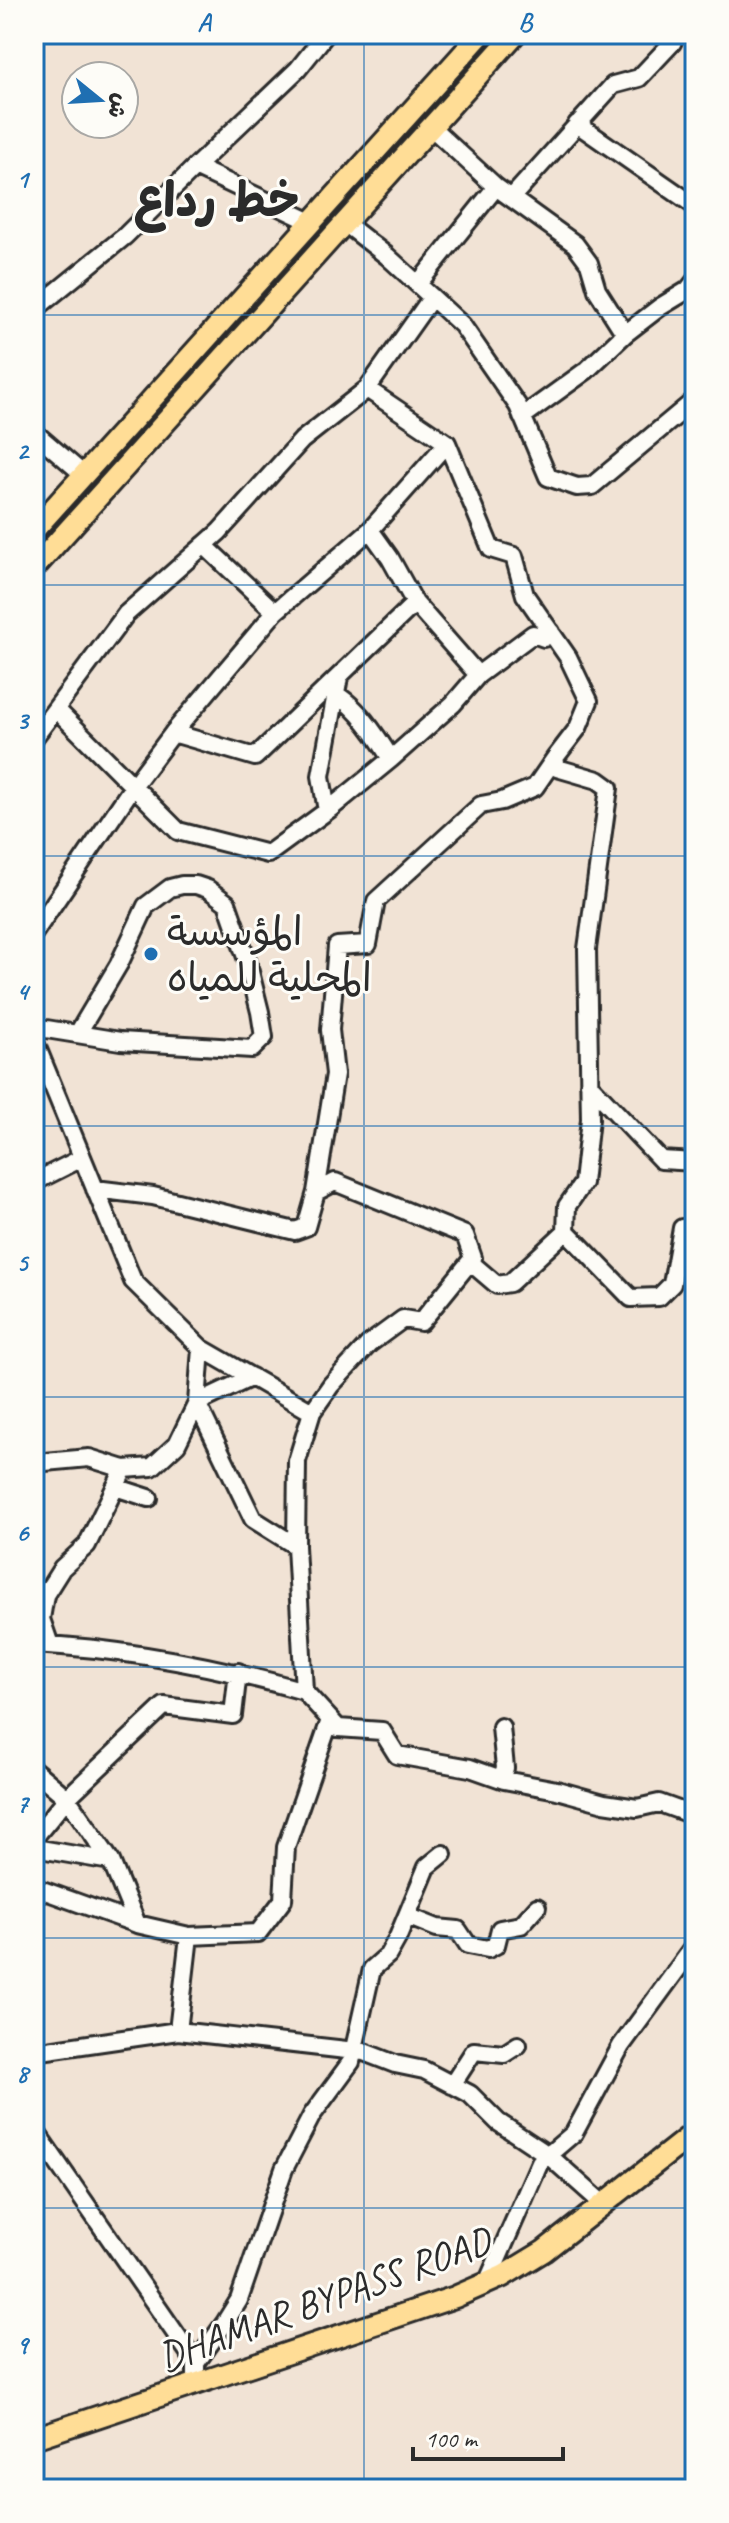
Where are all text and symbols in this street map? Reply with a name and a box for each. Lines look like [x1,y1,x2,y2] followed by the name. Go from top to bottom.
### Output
[197,6,212,39] text: A
[518,6,534,39] text: B
[60,60,140,140] north arrow
[101,90,135,122] text: ش
[16,163,31,196] text: 1
[135,170,299,233] district label: خط رداع
[16,434,30,467] text: 2
[16,704,30,737] text: 3
[167,907,372,1003] place label: المؤسسة المحلية للمياه
[142,945,160,963] marker: المؤسسة المحلية للمياه
[16,975,31,1008] text: 4
[16,1246,30,1279] text: 5
[16,1516,30,1549] text: 6
[16,1787,30,1820] text: 7
[16,2057,31,2090] text: 8
[151,2215,500,2382] street label: DHAMAR BYPASS ROAD
[16,2328,30,2361] text: 9
[413,2411,563,2461] scale bar
[425,2424,479,2454] text: 100 m

